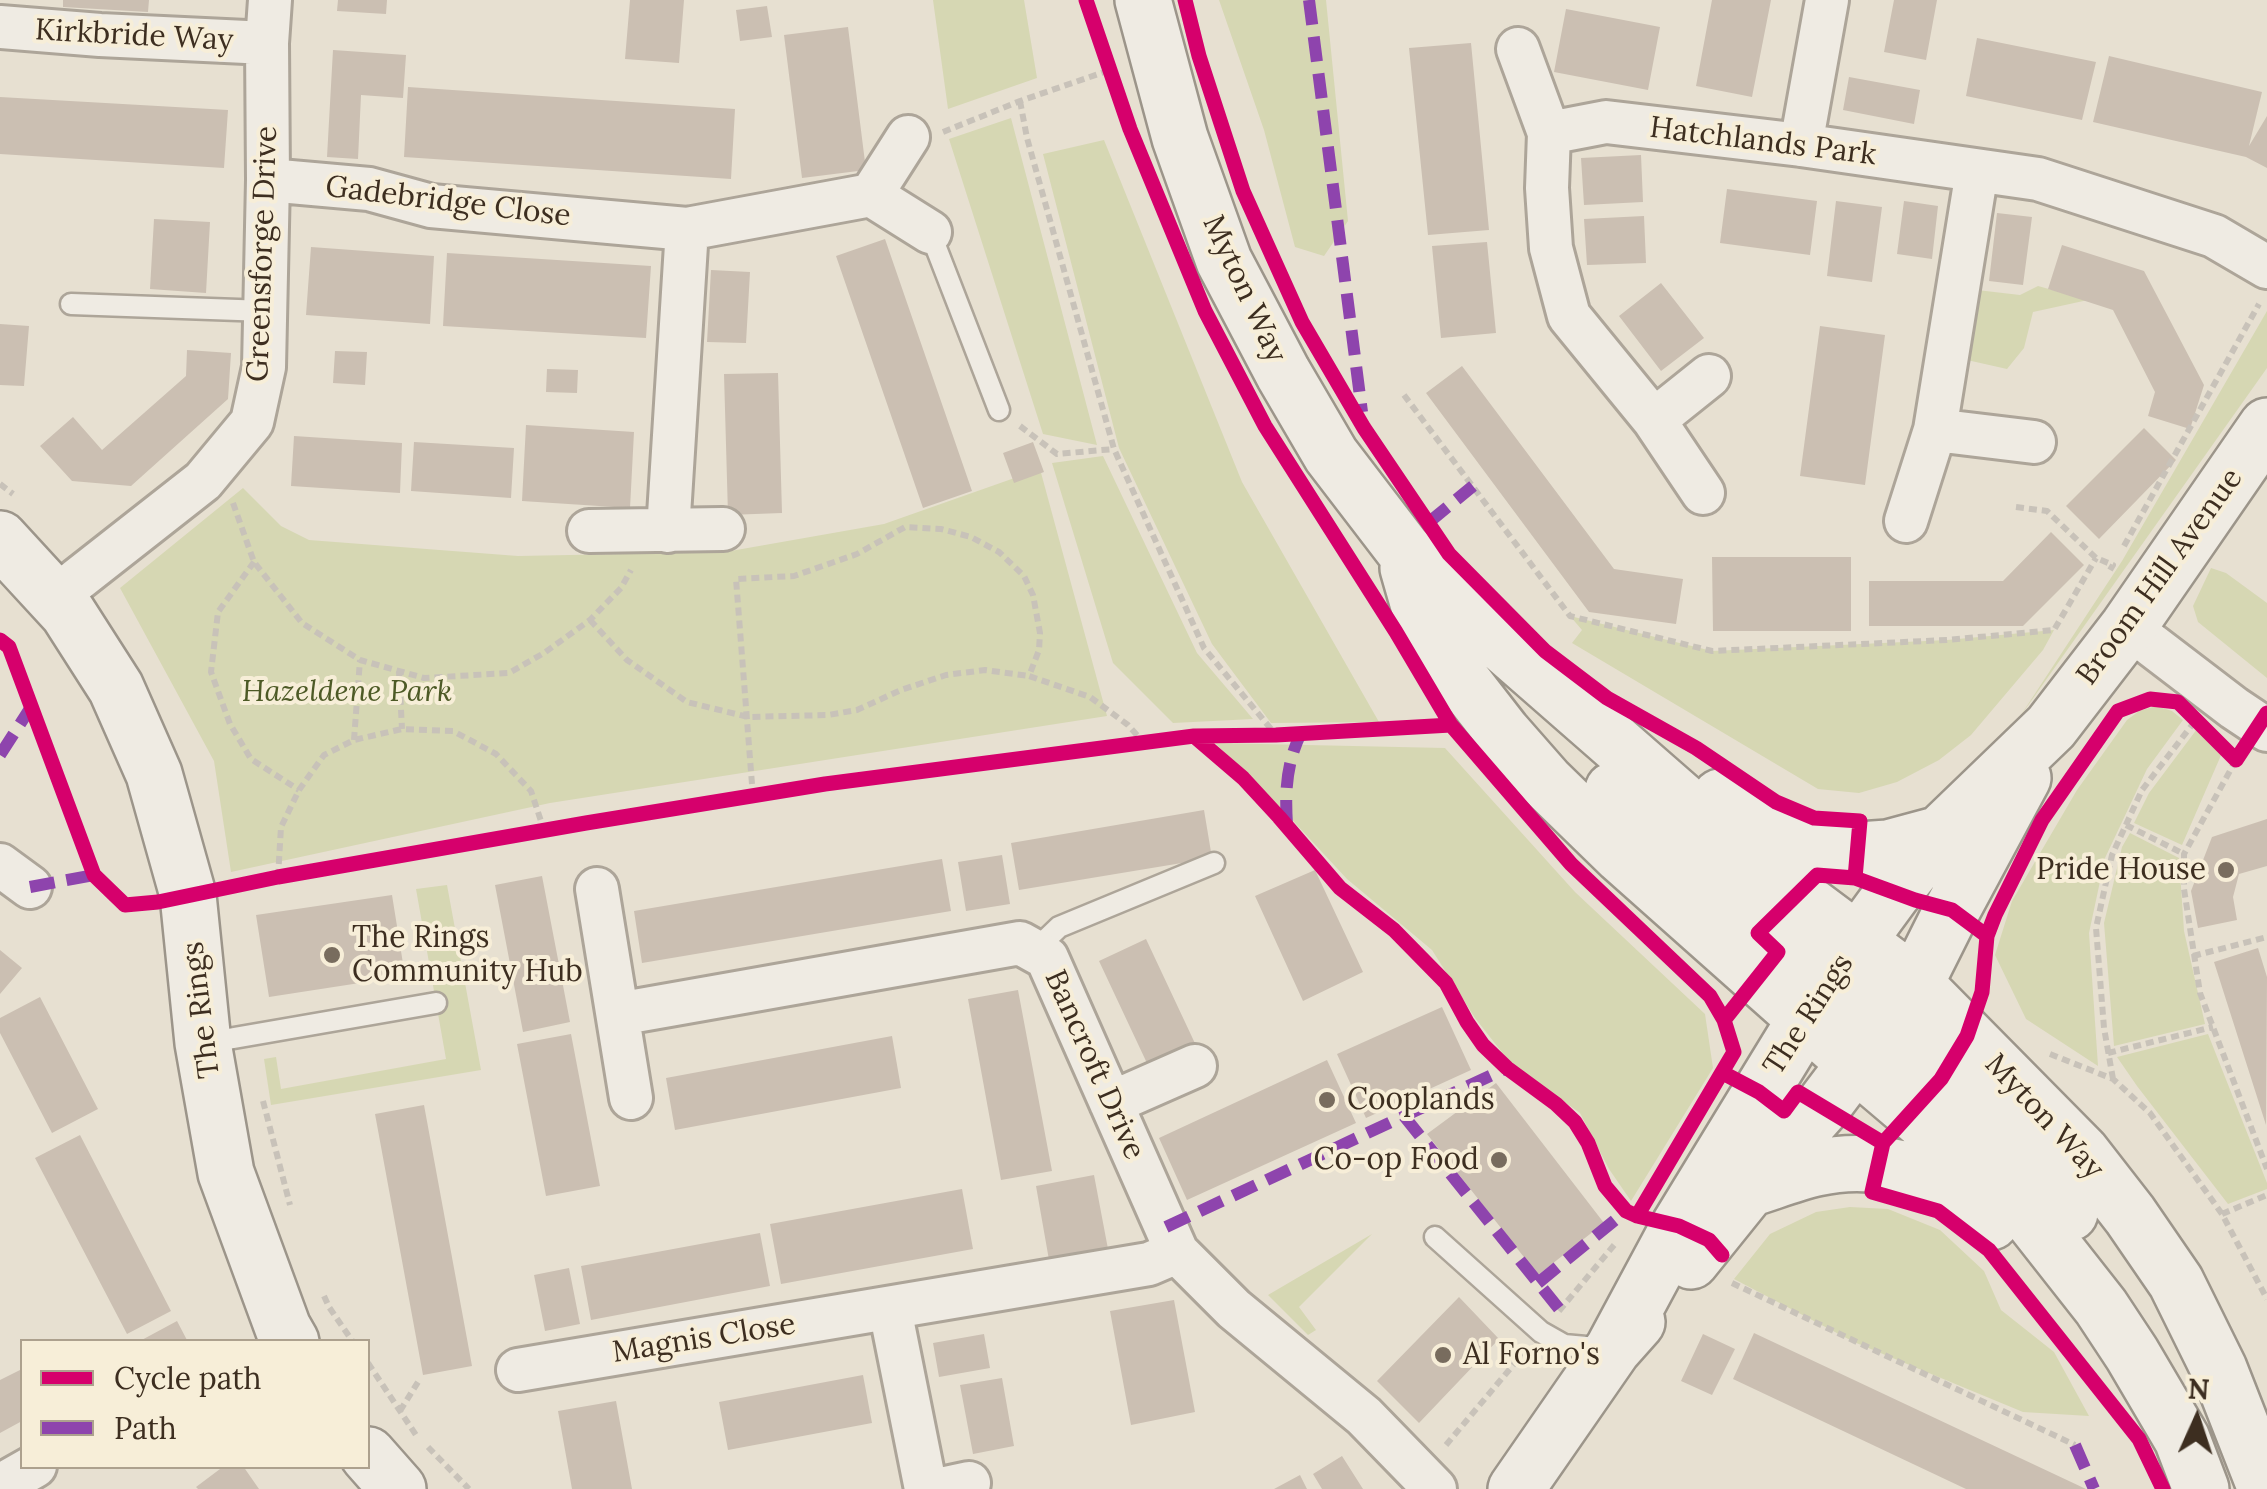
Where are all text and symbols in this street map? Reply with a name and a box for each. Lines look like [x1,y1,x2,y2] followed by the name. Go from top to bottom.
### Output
[34,13,234,59] street label: Kirkbride Way
[1648,110,1878,174] street label: Hatchlands Park
[241,125,285,383] street label: Greensforge Drive
[323,169,573,235] street label: Gadebridge Close
[1194,210,1294,368] street label: Myton Way
[2069,462,2251,692] street label: Broom Hill Avenue
[242,674,452,710] park label: Hazeldene Park
[2036,852,2206,888] place label: Pride House
[2215,859,2237,881] marker: Pride House
[352,920,583,990] place label: The Rings Community Hub
[176,940,228,1080] street label: The Rings
[321,944,343,966] marker: The Rings Community Hub
[1757,948,1861,1082] street label: The Rings
[1036,965,1152,1165] street label: Bancroft Drive
[1977,1047,2111,1187] street label: Myton Way
[1347,1082,1495,1118] place label: Cooplands
[1316,1089,1338,1111] marker: Cooplands
[1313,1142,1479,1178] place label: Co-op Food
[1488,1149,1510,1171] marker: Co-op Food
[610,1307,798,1371] street label: Magnis Close
[1463,1337,1600,1373] place label: Al Forno's
[20,1339,370,1469] legend
[1432,1344,1454,1366] marker: Al Forno's
[114,1359,262,1397] text: Cycle path
[2147,1369,2247,1469] north arrow
[2187,1370,2210,1408] text: N
[114,1409,177,1447] text: Path

